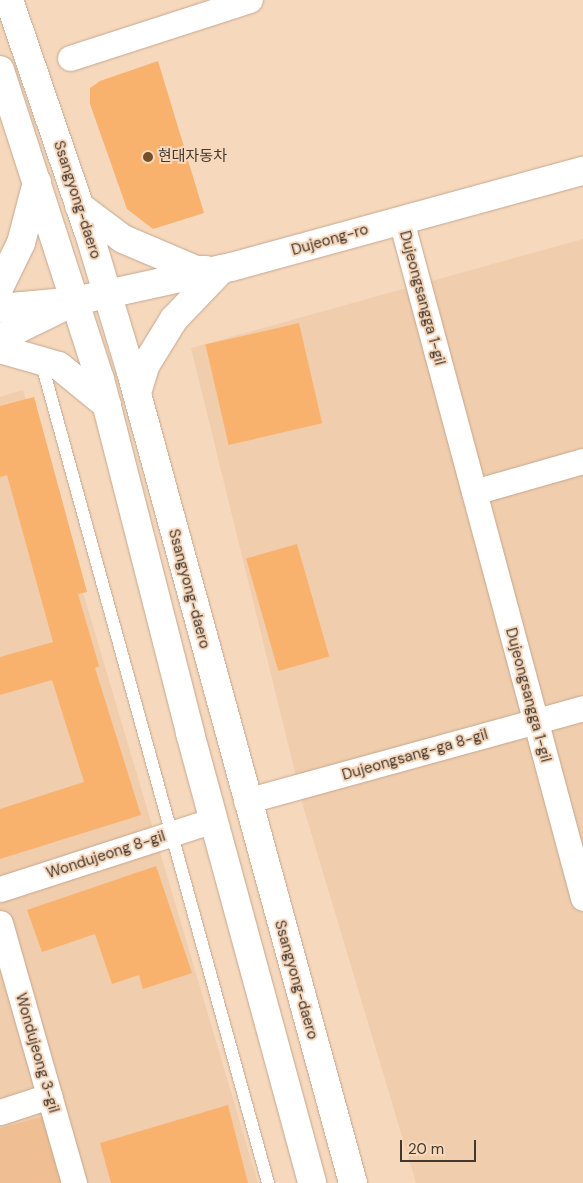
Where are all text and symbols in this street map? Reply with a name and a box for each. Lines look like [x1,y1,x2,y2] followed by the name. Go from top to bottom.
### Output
[49,139,105,261] street label: Ssangyong-daero
[158,148,227,166] place label: 현대자동차
[142,151,154,163] marker: 현대자동차
[289,220,371,260] street label: Dujeong-ro
[395,229,449,367] street label: Dujeongsangga 1-gil
[164,527,214,651] street label: Ssangyong-daero
[501,626,555,764] street label: Dujeongsangga 1-gil
[340,726,490,784] street label: Dujeongsang-ga 8-gil
[44,827,168,883] street label: Wondujeong 8-gil
[270,918,322,1042] street label: Ssangyong-daero
[11,991,63,1115] street label: Wondujeong 3-gil
[403,1130,479,1162] scale bar
[408,1139,444,1159] text: 20 m

